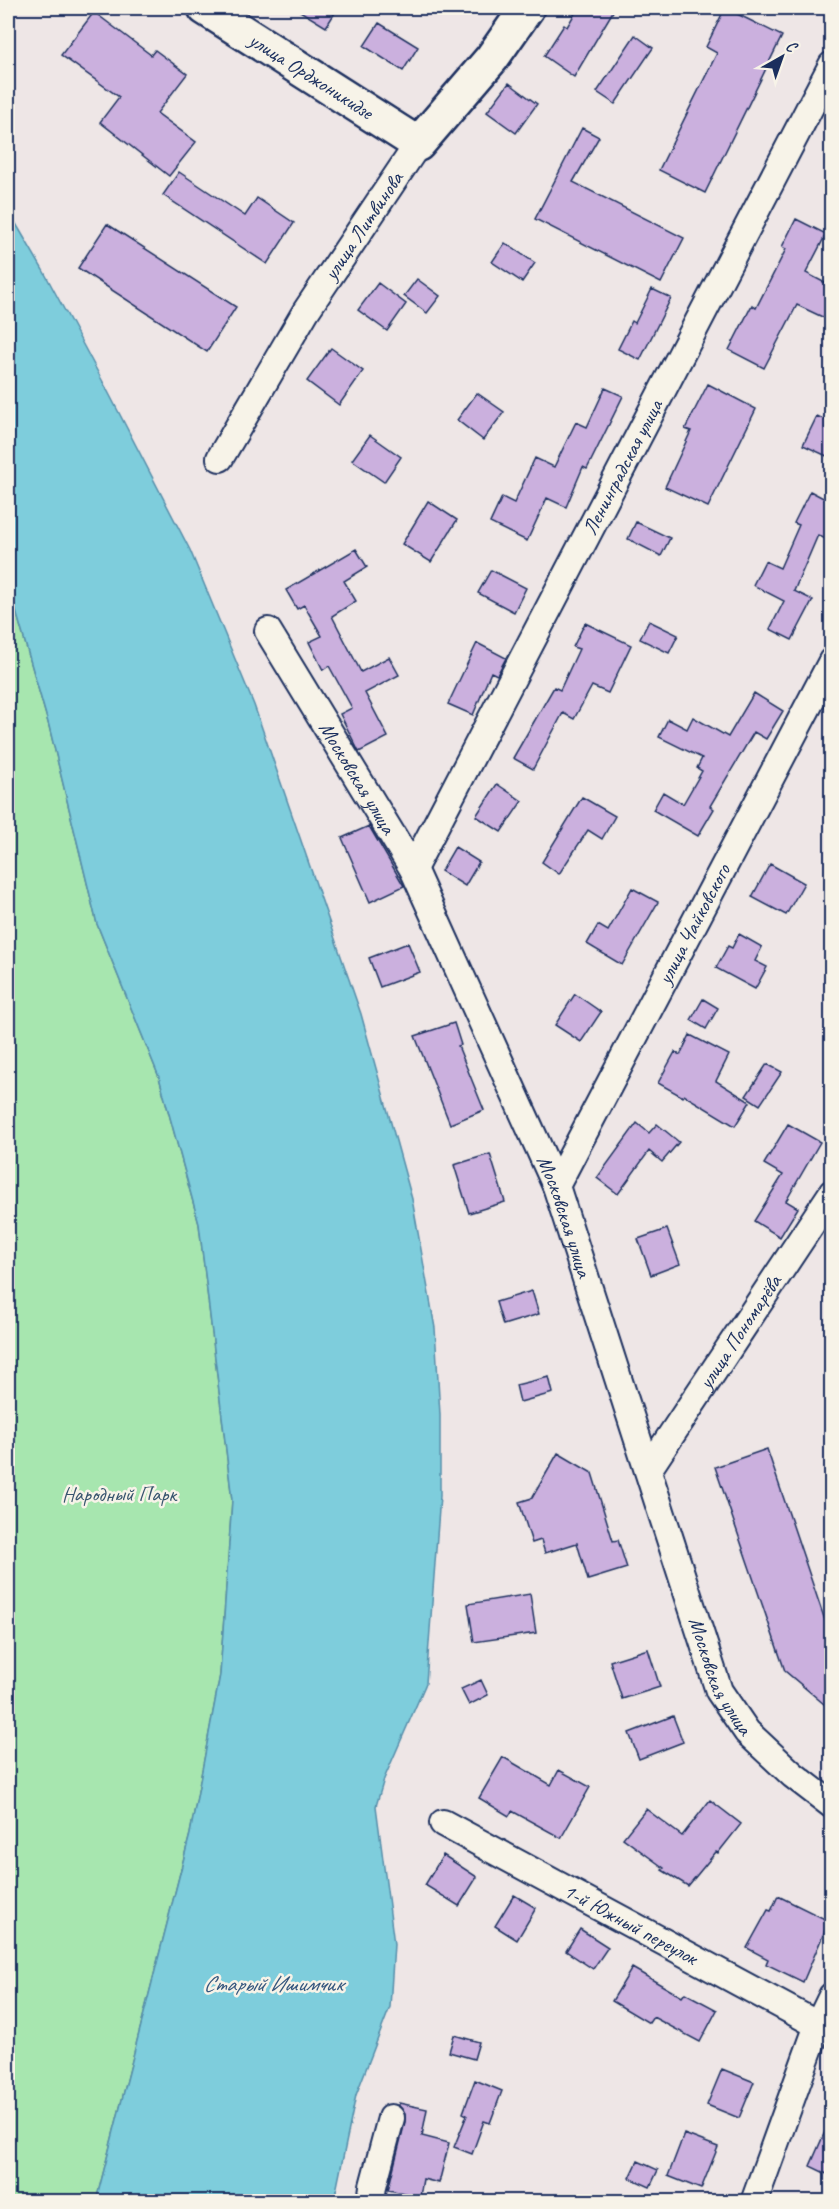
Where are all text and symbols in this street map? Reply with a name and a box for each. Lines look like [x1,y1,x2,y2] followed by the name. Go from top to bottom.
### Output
[243,26,380,126] street label: улица Орджоникидзе
[752,27,812,87] north arrow
[782,36,802,58] text: С
[317,165,410,286] street label: улица Литвинова
[576,394,669,539] street label: Ленинградская улица
[313,717,403,841] street label: Московская улица
[651,858,737,990] street label: улица Чайковского
[531,1151,598,1282] street label: Московская улица
[692,1268,788,1395] street label: улица Пономарёва
[62,1481,178,1507] park label: Народный Парк
[683,1614,759,1742] street label: Московская улица
[559,1877,704,1972] street label: 1-й Южный переулок
[203,1970,347,1998] water label: Старый Ишимчик

